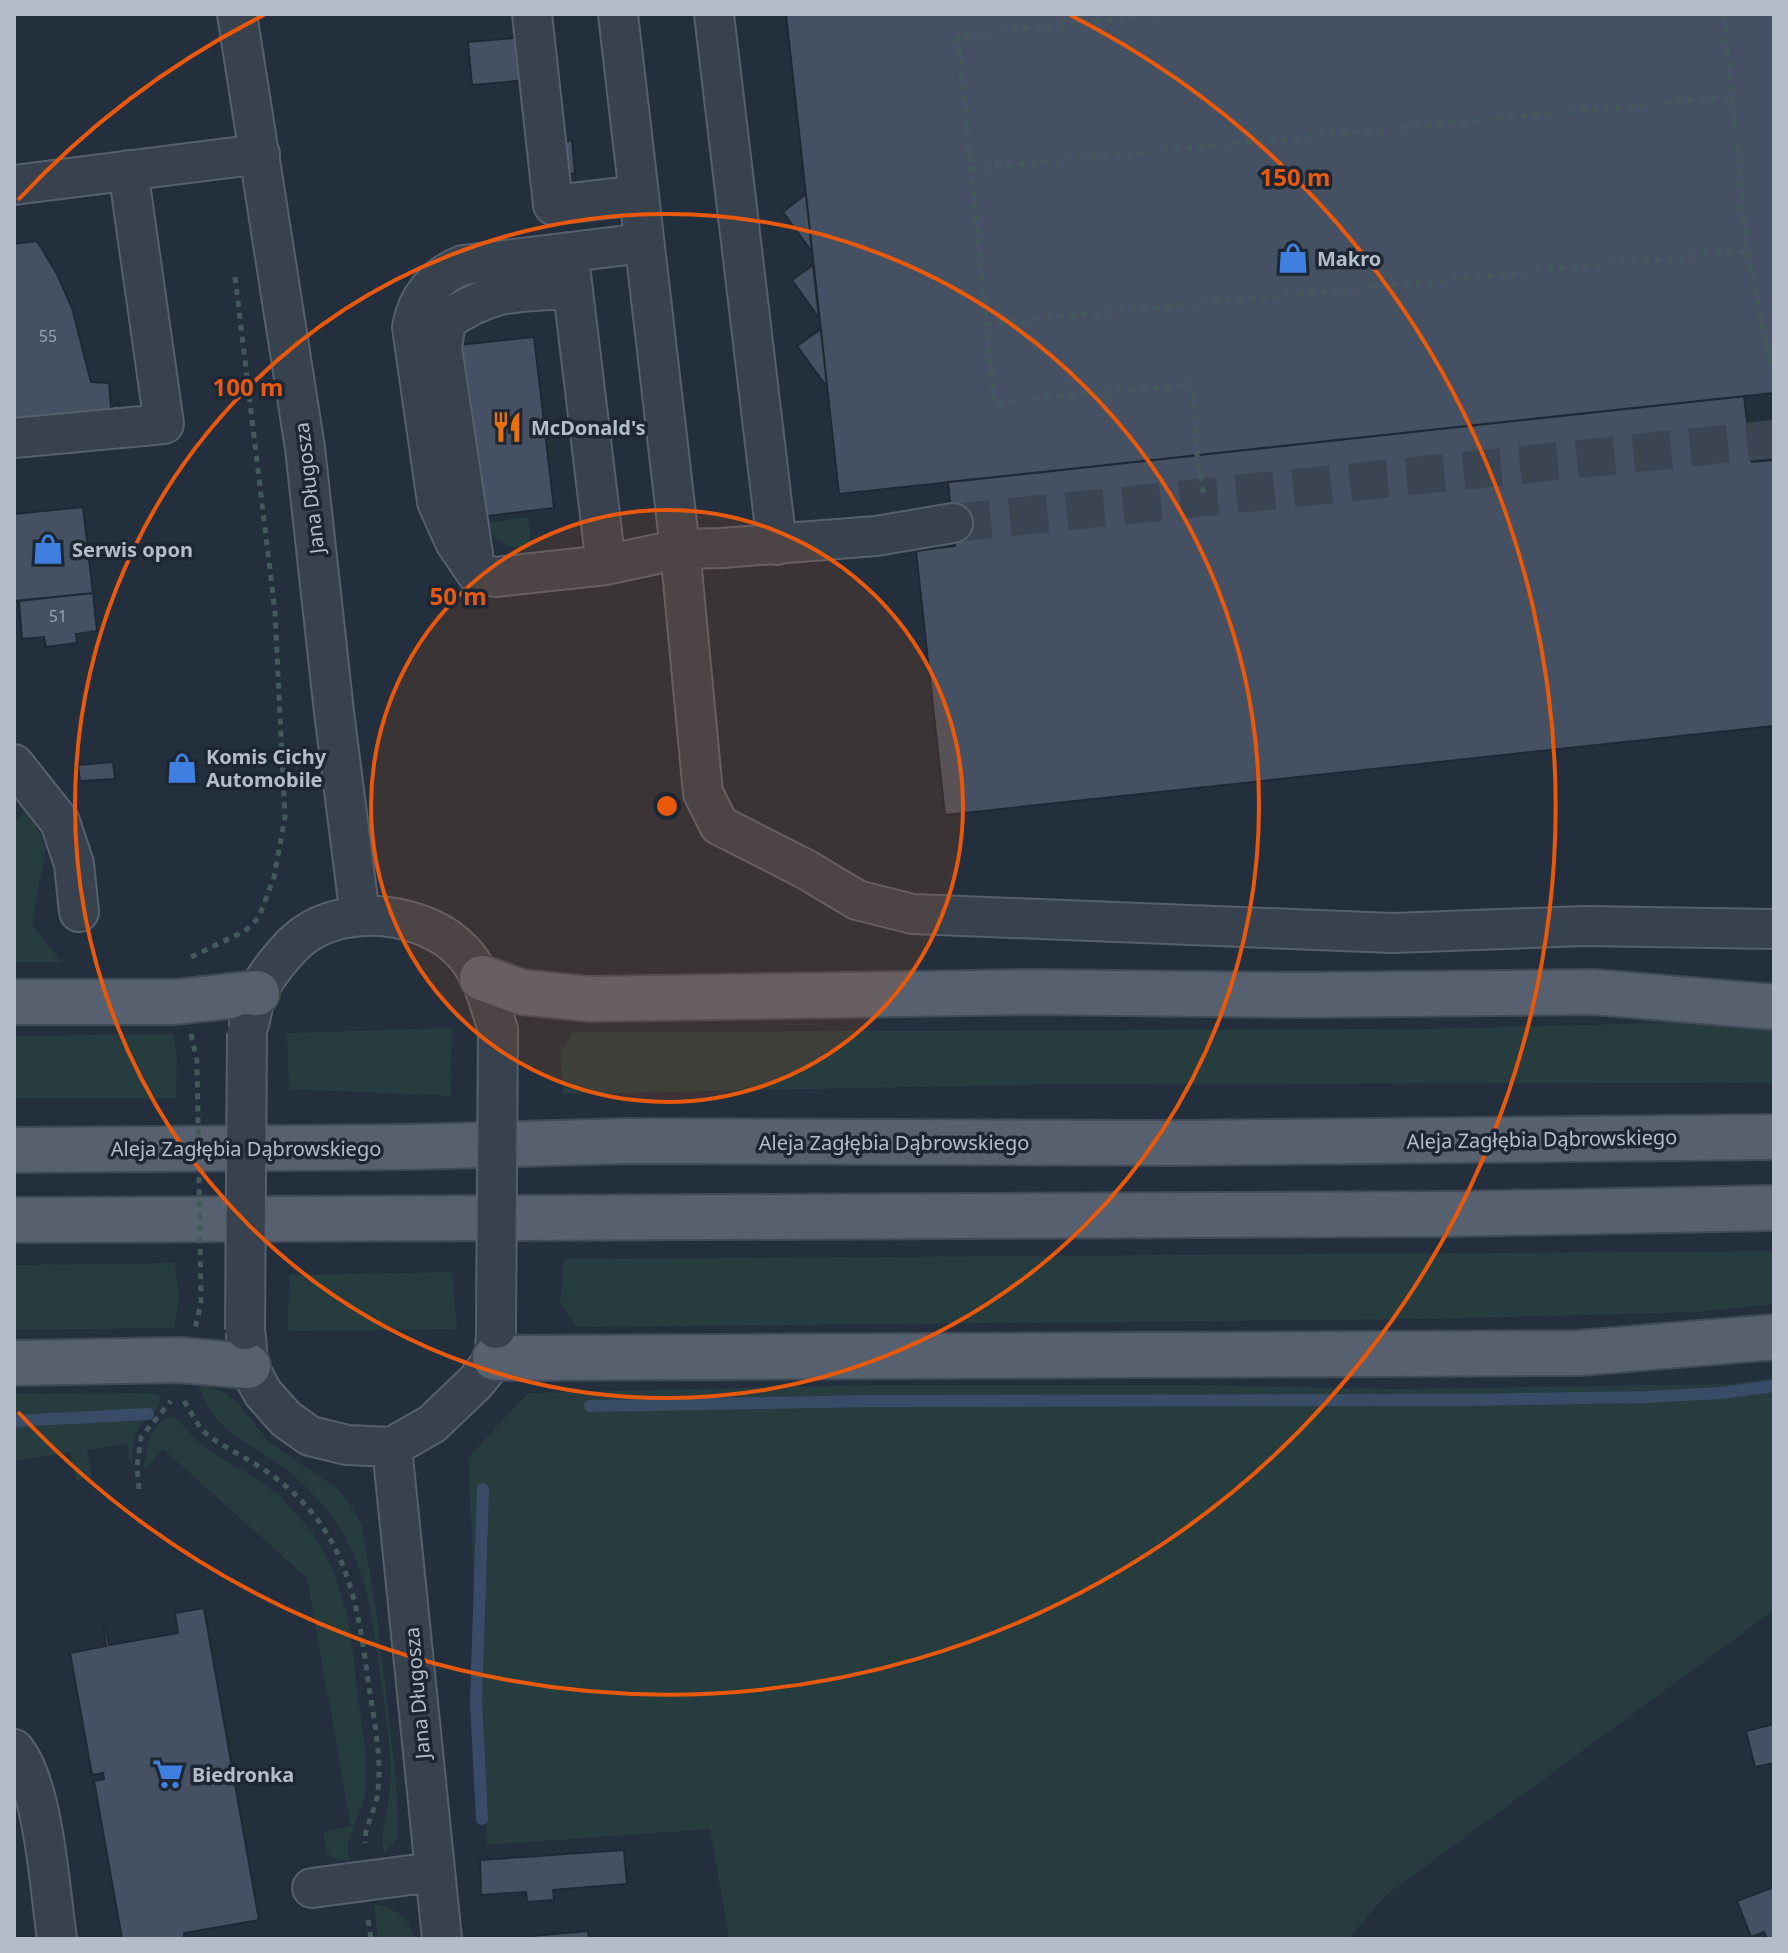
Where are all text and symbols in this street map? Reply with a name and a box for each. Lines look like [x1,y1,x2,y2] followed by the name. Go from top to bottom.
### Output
[1260,160,1330,193] text: 150 m
[1276,241,1310,275] shop icon: Makro
[1317,245,1381,272] place label: Makro
[39,325,57,347] house number: 55
[213,370,283,403] text: 100 m
[490,410,524,444] restaurant icon: McDonald's
[531,414,646,441] place label: McDonald's
[288,421,331,557] street label: Jana Długosza
[31,532,65,566] shop icon: Serwis opon
[72,536,193,563] place label: Serwis opon
[429,579,487,612] text: 50 m
[49,605,67,627] house number: 51
[206,743,327,793] place label: Komis Cichy Automobile
[165,751,199,785] shop icon: Komis Cichy Automobile
[653,792,681,820] centre of rings
[1406,1123,1678,1155] street label: Aleja Zagłębia Dąbrowskiego
[759,1129,1029,1156] street label: Aleja Zagłębia Dąbrowskiego
[111,1135,381,1162] street label: Aleja Zagłębia Dąbrowskiego
[398,1626,436,1762] street label: Jana Długosza
[151,1757,185,1791] supermarket icon: Biedronka
[192,1761,294,1788] place label: Biedronka

